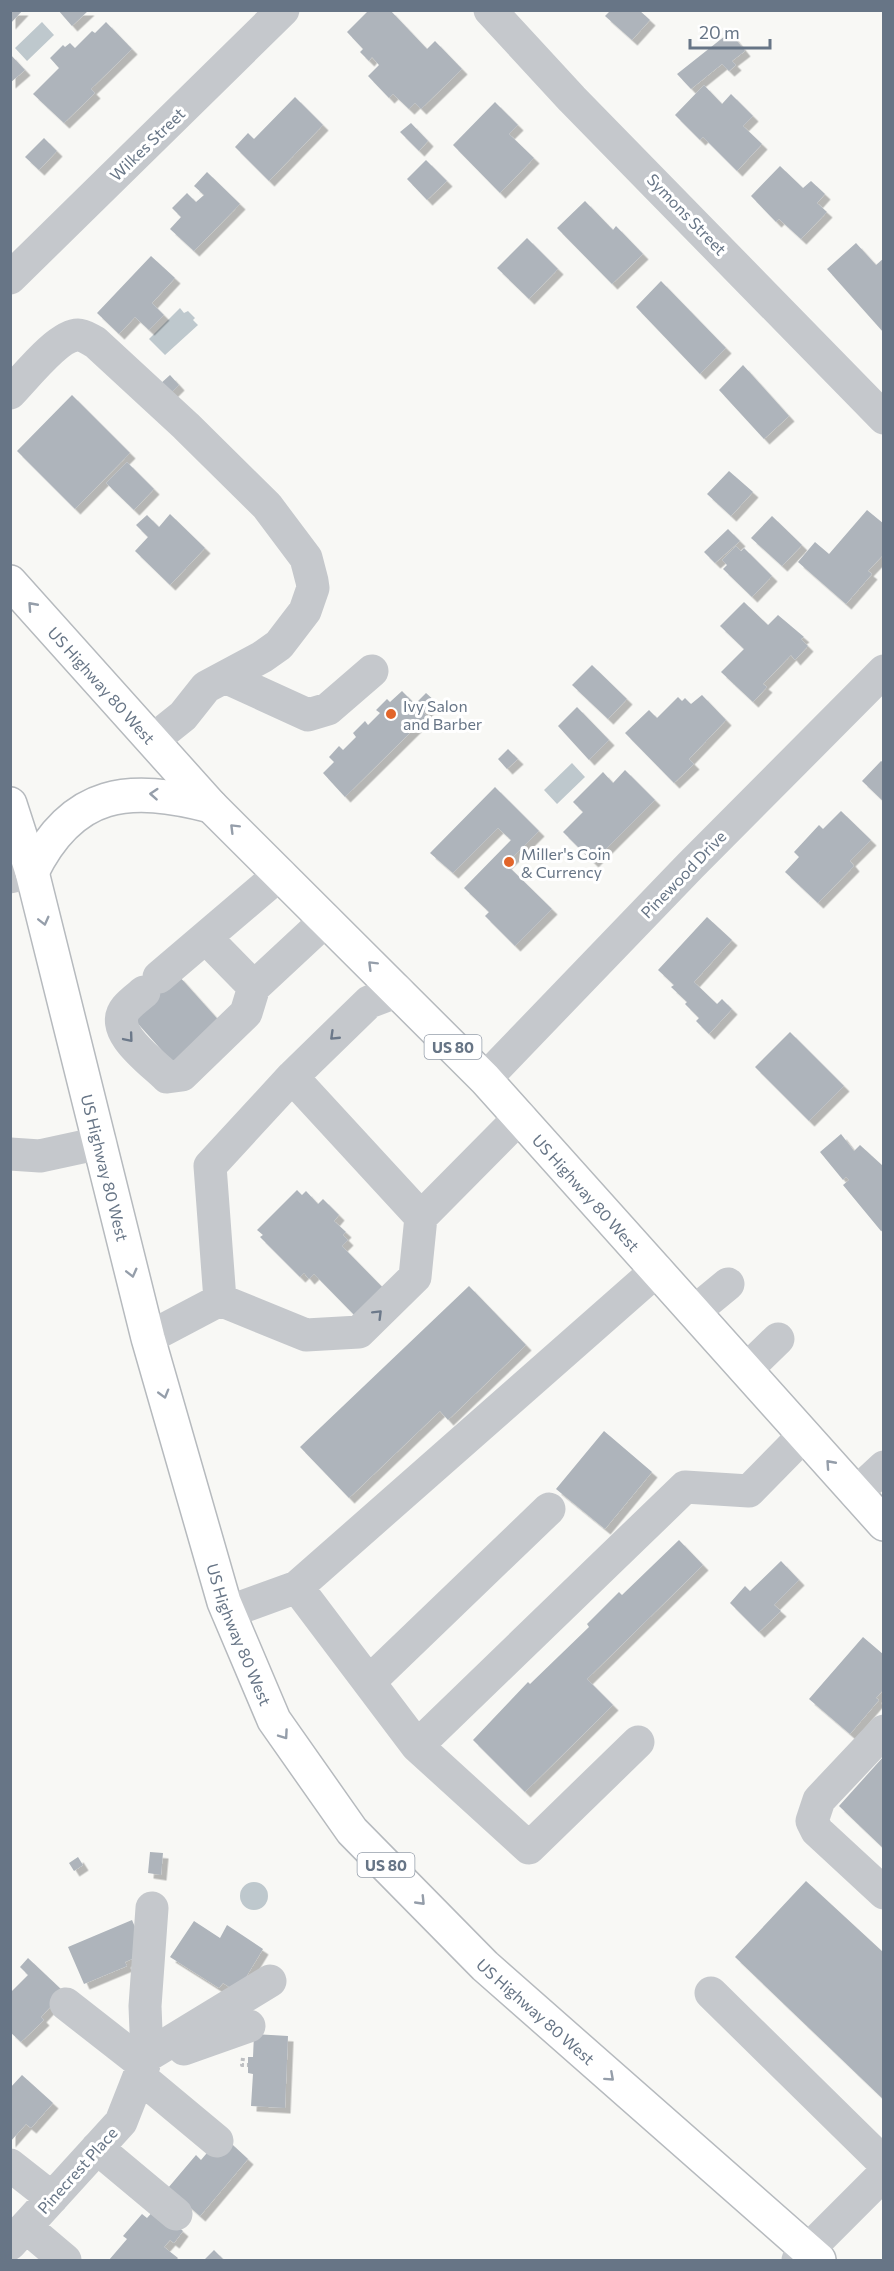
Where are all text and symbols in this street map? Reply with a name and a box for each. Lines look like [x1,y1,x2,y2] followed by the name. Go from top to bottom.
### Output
[690,12,770,50] scale bar
[699,21,740,43] text: 20 m
[106,103,189,184] street label: Wilkes Street
[644,169,731,259] street label: Symons Street
[28,602,39,613] one-way arrow
[45,622,160,748] street label: US Highway 80 West
[403,696,483,733] place label: Ivy Salon and Barber
[384,707,398,721] marker: Ivy Salon and Barber
[149,788,159,801] one-way arrow
[230,824,241,835] one-way arrow
[637,826,729,922] street label: Pinewood Drive
[521,844,611,881] place label: Miller's Coin & Currency
[502,855,516,869] marker: Miller's Coin & Currency
[36,916,49,926] one-way arrow
[368,962,379,973] one-way arrow
[330,1029,340,1040] one-way arrow
[122,1032,133,1043] one-way arrow
[424,1035,482,1059] road number: US 80
[78,1092,133,1243] street label: US Highway 80 West
[529,1130,644,1255] street label: US Highway 80 West
[125,1268,138,1278] one-way arrow
[371,1310,381,1321] one-way arrow
[157,1389,170,1399] one-way arrow
[826,1461,837,1471] one-way arrow
[204,1561,276,1708] street label: US Highway 80 West
[277,1728,288,1739] one-way arrow
[358,1853,414,1877] road number: US 80
[414,1894,425,1905] one-way arrow
[473,1954,599,2068] street label: US Highway 80 West
[603,2070,614,2081] one-way arrow
[33,2123,121,2217] street label: Pinecrest Place

